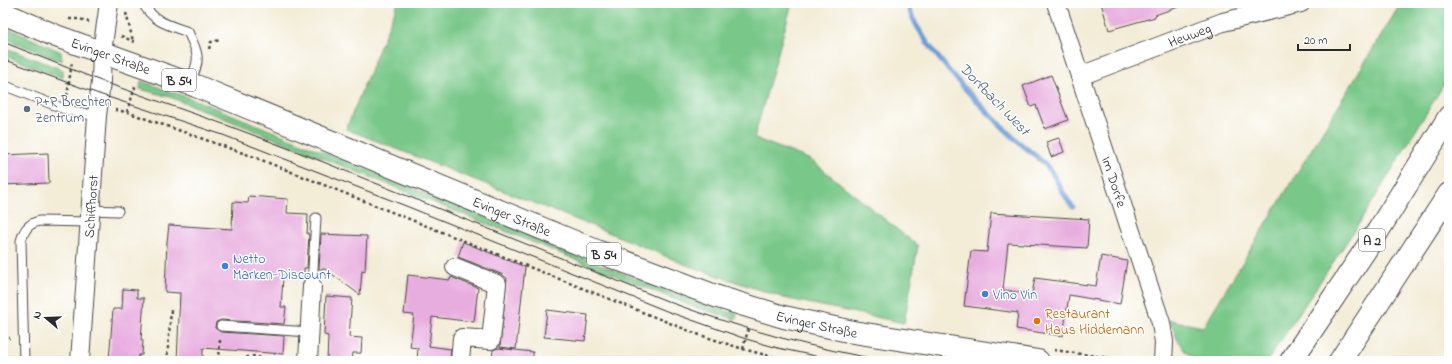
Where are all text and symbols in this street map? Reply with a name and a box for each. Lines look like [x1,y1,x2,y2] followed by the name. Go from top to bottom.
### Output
[1166,18,1215,54] street label: Heuweg
[1298,26,1350,52] scale bar
[1304,32,1327,50] text: 20 m
[68,33,154,81] street label: Evinger Straße
[954,58,1036,142] water label: Dorfbach West
[162,69,196,91] road number: B 54
[35,92,112,129] place label: P+R Brechten Zentrum
[22,104,32,114] marker: P+R Brechten Zentrum
[1095,154,1132,211] street label: Im Dorfe
[80,174,105,239] street label: Schiffhorst
[469,192,554,243] street label: Evinger Straße
[1359,229,1385,251] road number: A 2
[587,243,621,265] road number: B 54
[233,249,331,286] place label: Netto Marken-Discount
[220,261,230,271] marker: Netto Marken-Discount
[992,285,1037,306] place label: Vino Vin
[980,289,990,299] marker: Vino Vin
[26,298,66,338] north arrow
[1045,304,1144,341] place label: Restaurant Haus Hiddemann
[773,306,859,345] street label: Evinger Straße
[29,309,46,321] text: N
[1032,316,1042,326] marker: Restaurant Haus Hiddemann

